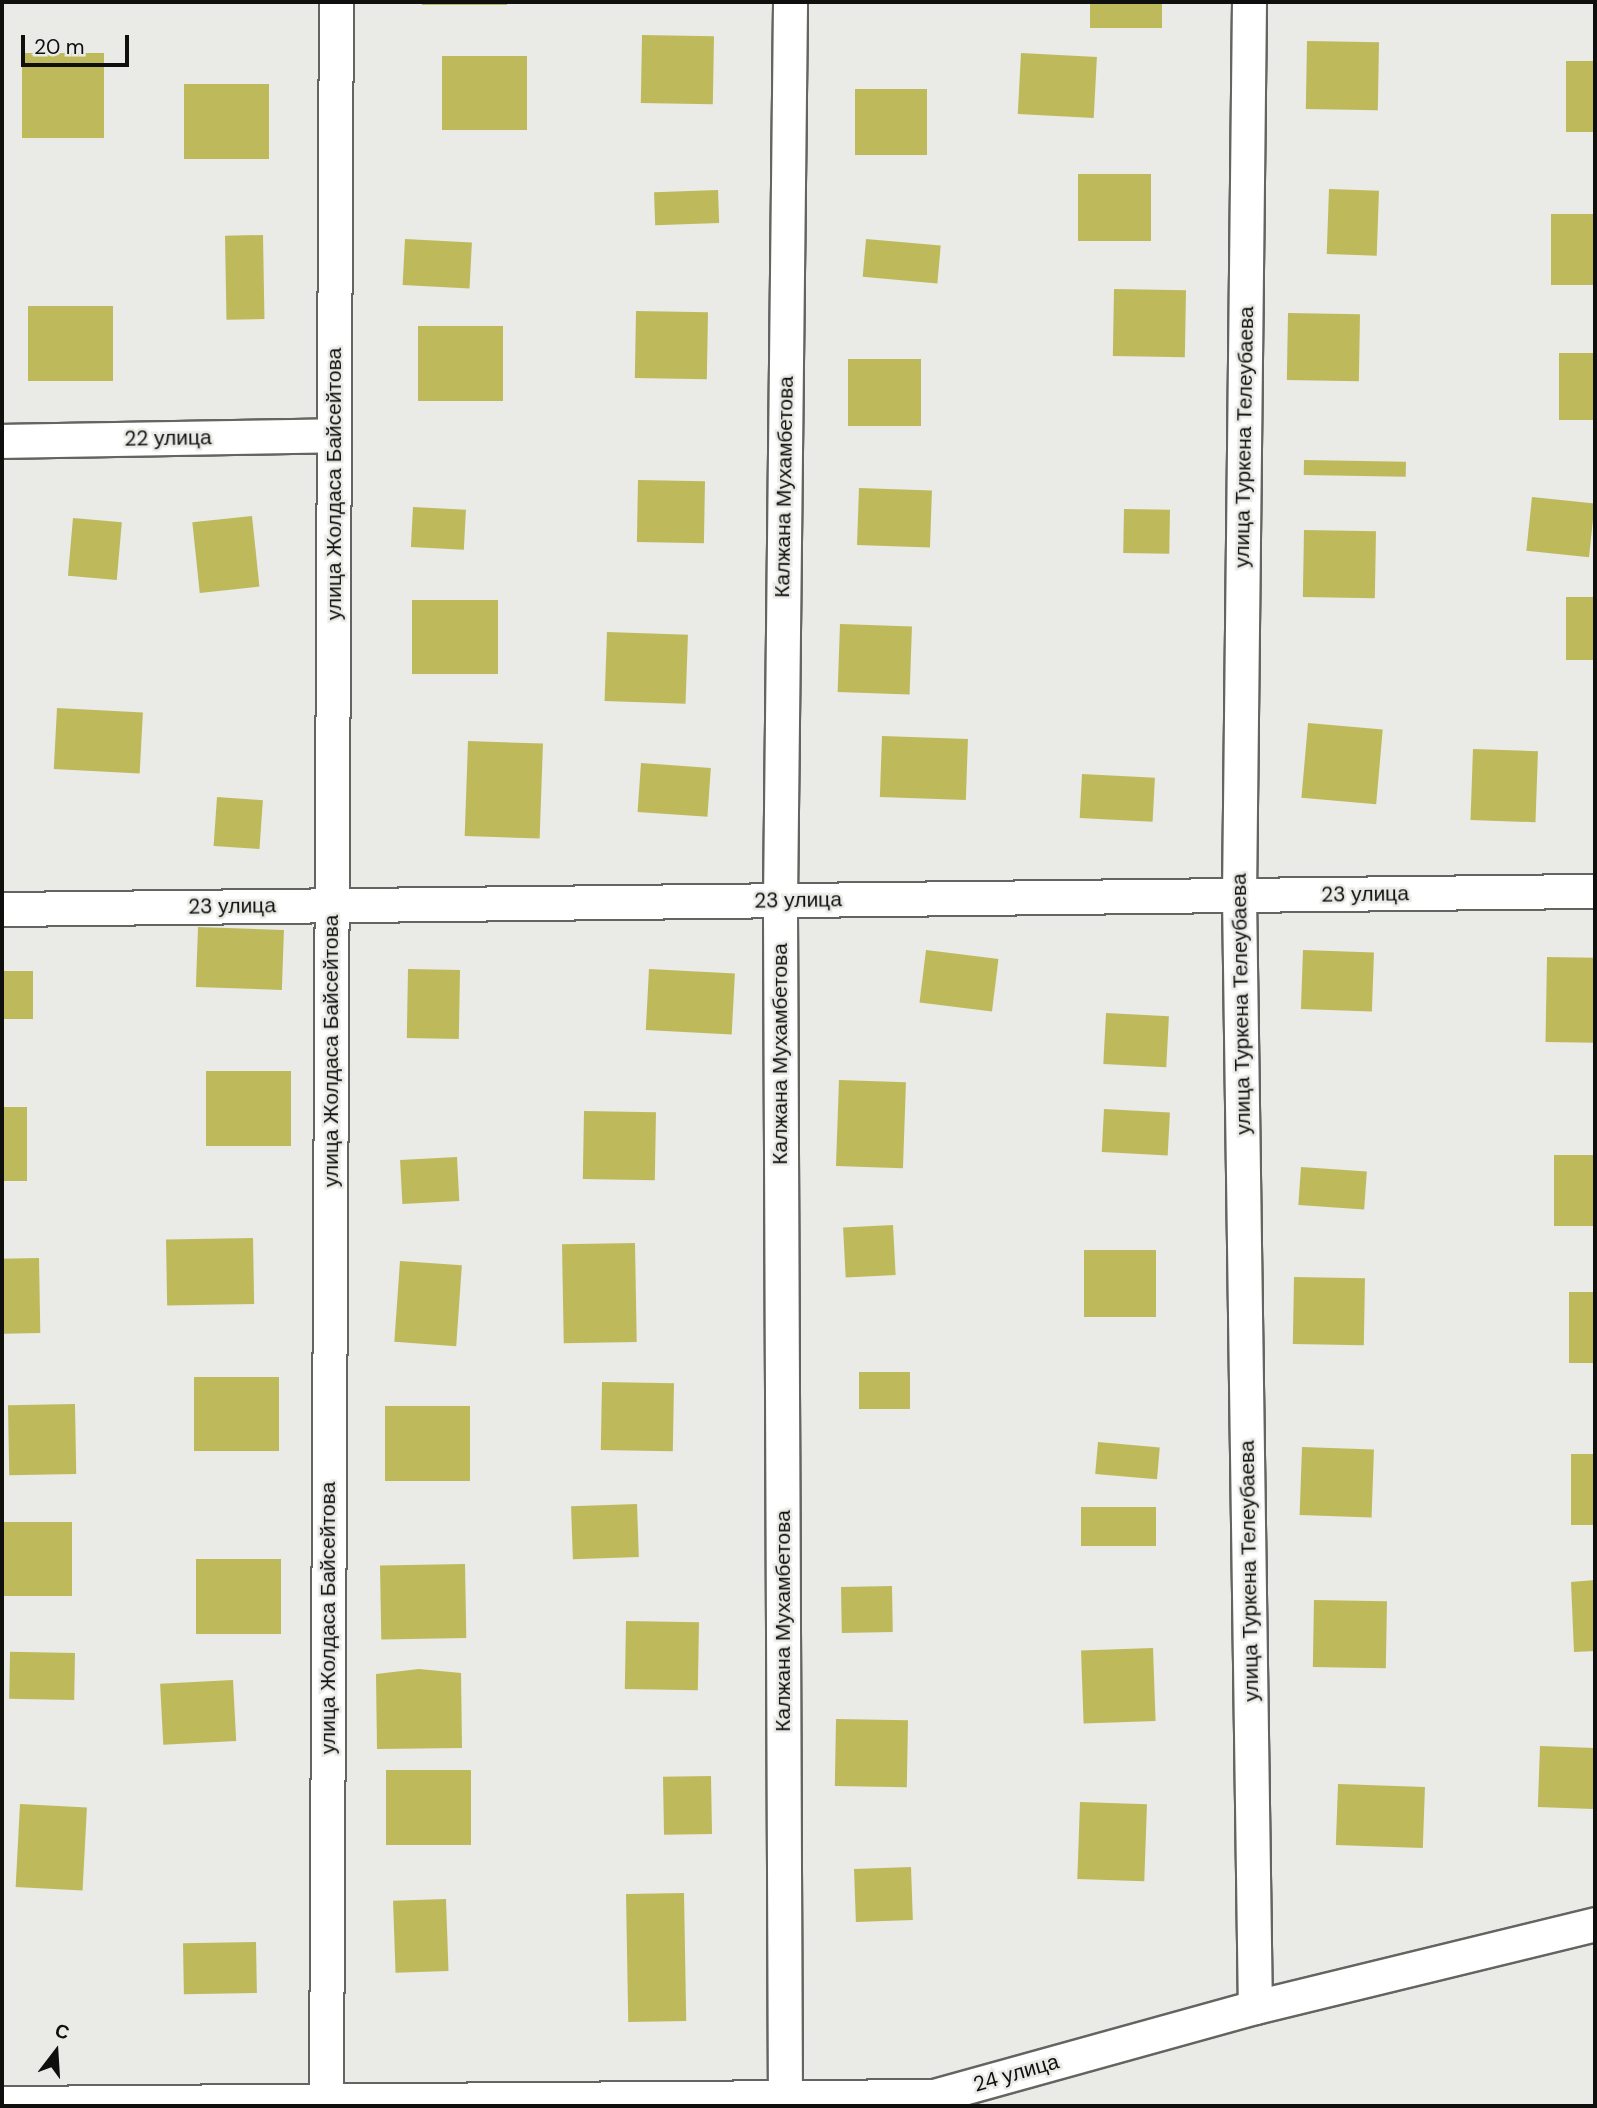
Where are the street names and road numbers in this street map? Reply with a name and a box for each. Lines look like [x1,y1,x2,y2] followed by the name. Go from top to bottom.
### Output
[1229,306,1259,568] street label: улица Туркена Телеубаева
[321,348,347,620] street label: улица Жолдаса Байсейтова
[769,376,799,598] street label: Калжана Мухамбетова
[124,425,212,451] street label: 22 улица
[1226,873,1256,1135] street label: улица Туркена Телеубаева
[1321,881,1409,907] street label: 23 улица
[754,887,842,913] street label: 23 улица
[188,893,276,919] street label: 23 улица
[318,915,344,1187] street label: улица Жолдаса Байсейтова
[767,943,793,1165] street label: Калжана Мухамбетова
[1234,1440,1264,1702] street label: улица Туркена Телеубаева
[315,1482,341,1754] street label: улица Жолдаса Байсейтова
[770,1510,796,1732] street label: Калжана Мухамбетова
[970,2049,1062,2097] street label: 24 улица

